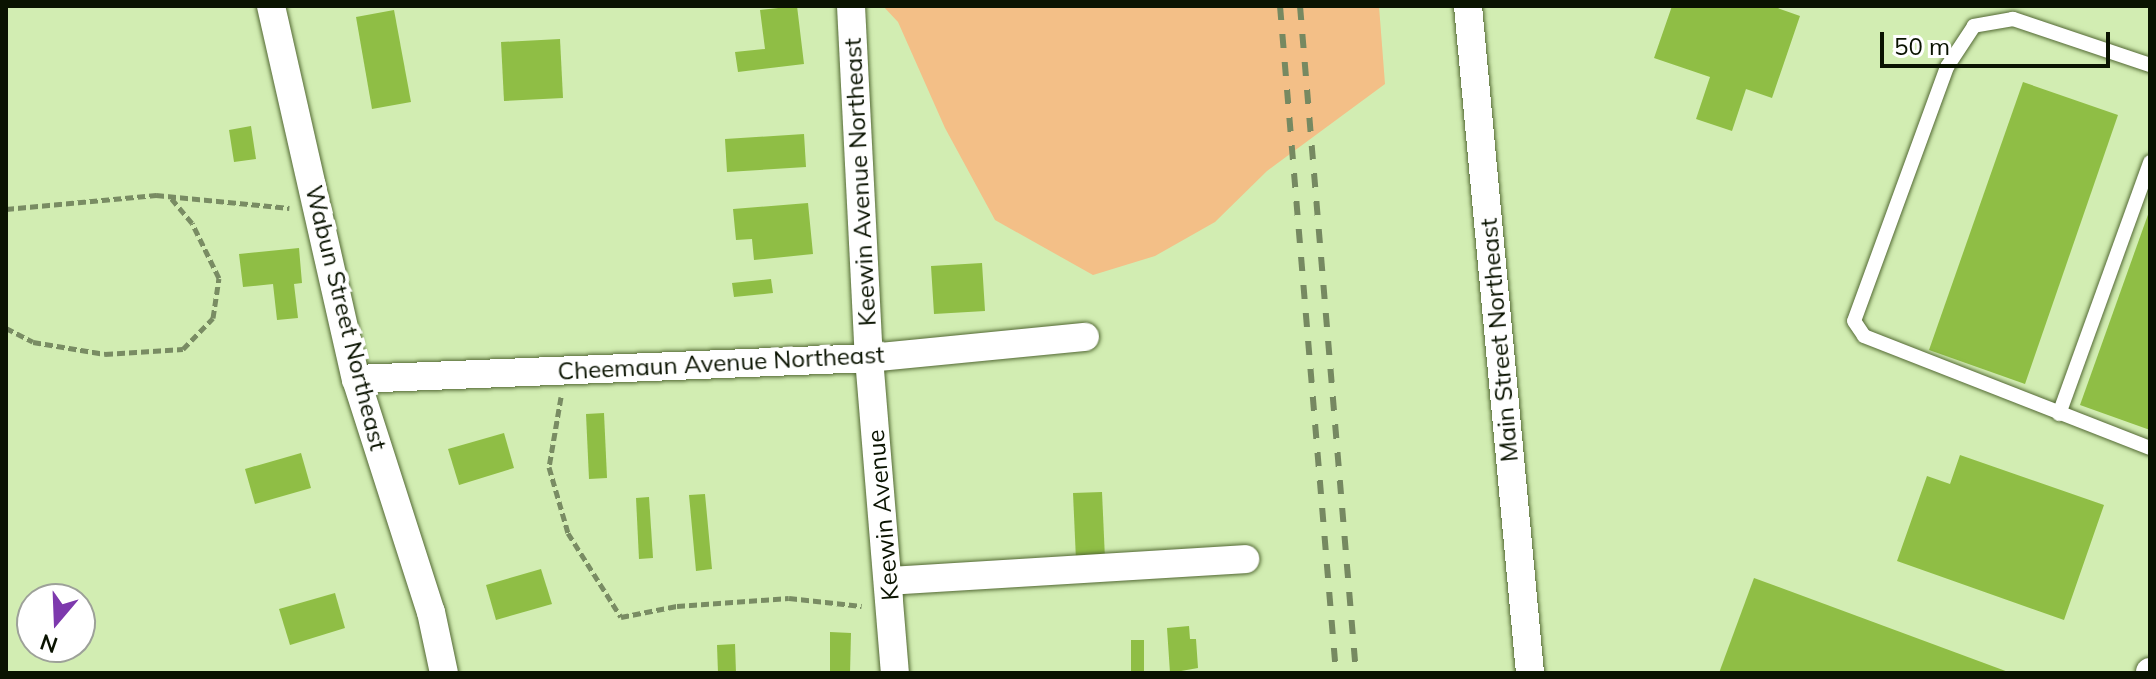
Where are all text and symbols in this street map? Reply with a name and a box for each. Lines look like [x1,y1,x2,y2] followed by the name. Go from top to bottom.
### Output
[1884,16,2114,66] scale bar
[1894,31,1950,61] text: 50 m
[838,37,882,327] street label: Keewin Avenue Northeast
[299,183,393,453] street label: Wabun Street Northeast
[1474,217,1524,463] street label: Main Street Northeast
[557,340,885,386] street label: Cheemaun Avenue Northeast
[861,428,905,602] street label: Keewin Avenue
[16,583,96,663] north arrow
[36,628,61,660] text: N

